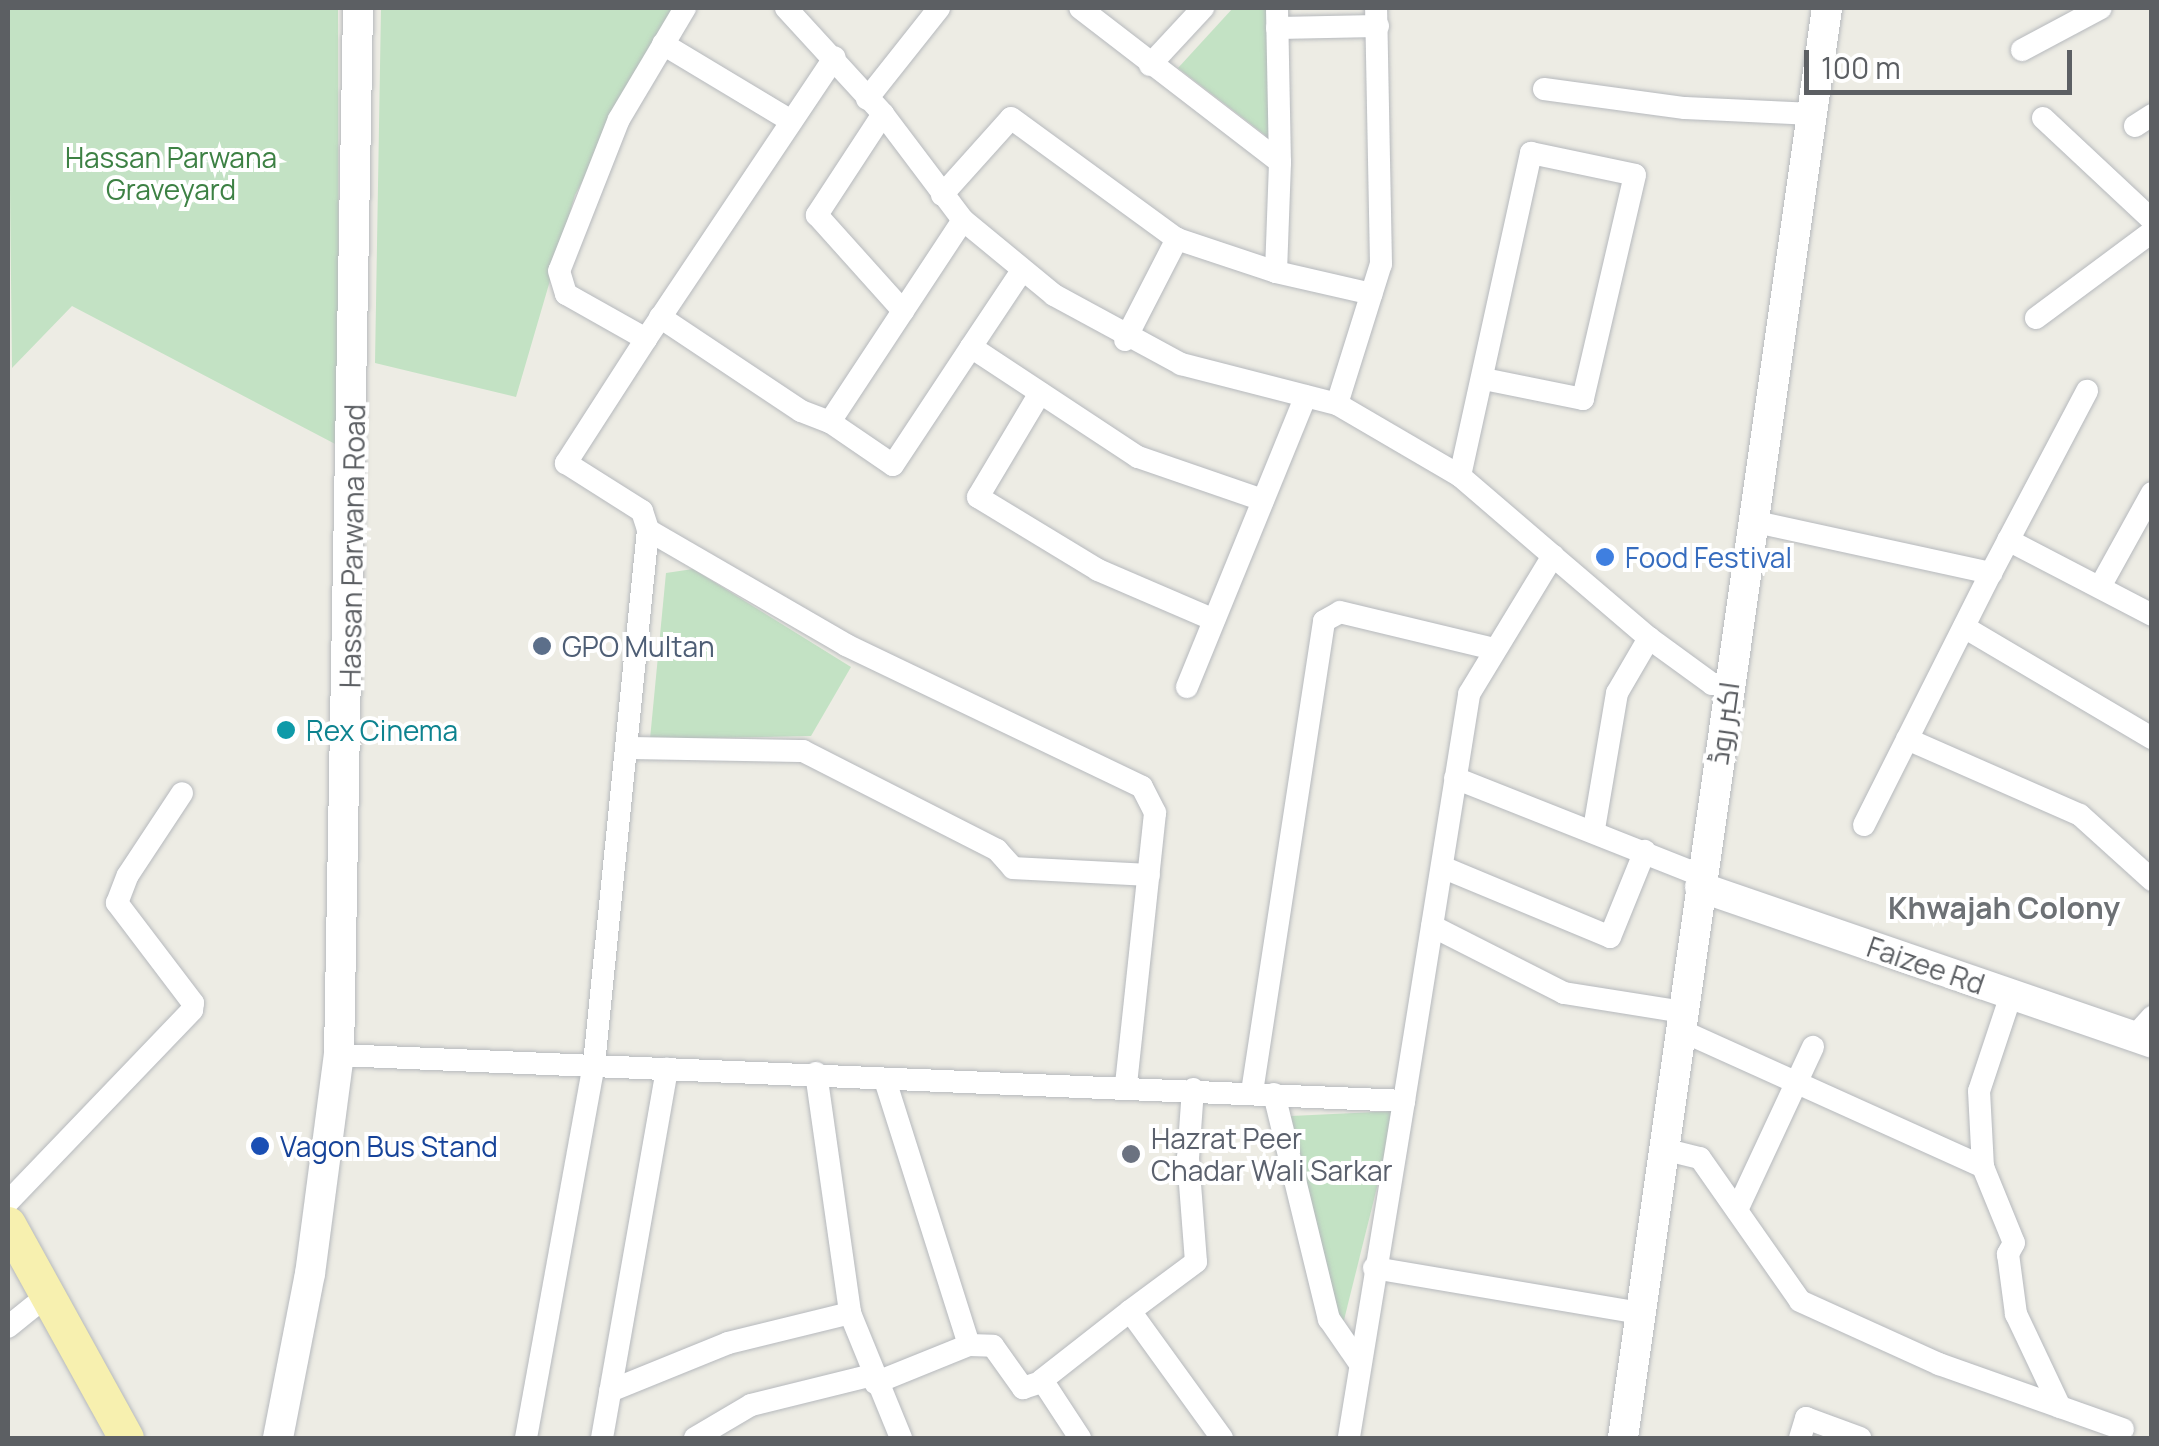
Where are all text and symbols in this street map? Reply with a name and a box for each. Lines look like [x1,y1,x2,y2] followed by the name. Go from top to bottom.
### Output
[1809,30,2076,92] scale bar
[1821,47,1901,88] text: 100 m
[65,140,277,206] park label: Hassan Parwana Graveyard
[333,404,371,688] street label: Hassan Parwana Road
[1625,540,1792,574] place label: Food Festival
[1594,546,1616,568] marker: Food Festival
[562,629,715,663] place label: GPO Multan
[531,635,553,657] marker: GPO Multan
[1701,679,1745,767] street label: اکبر روڈ
[306,713,458,747] place label: Rex Cinema
[275,719,297,741] marker: Rex Cinema
[1888,890,2120,926] district label: Khwajah Colony
[1863,929,1989,1001] street label: Faizee Rd
[1151,1121,1393,1187] place label: Hazrat Peer Chadar Wali Sarkar
[280,1129,498,1163] place label: Vagon Bus Stand
[249,1135,271,1157] marker: Vagon Bus Stand
[1120,1143,1142,1165] marker: Hazrat Peer Chadar Wali Sarkar

